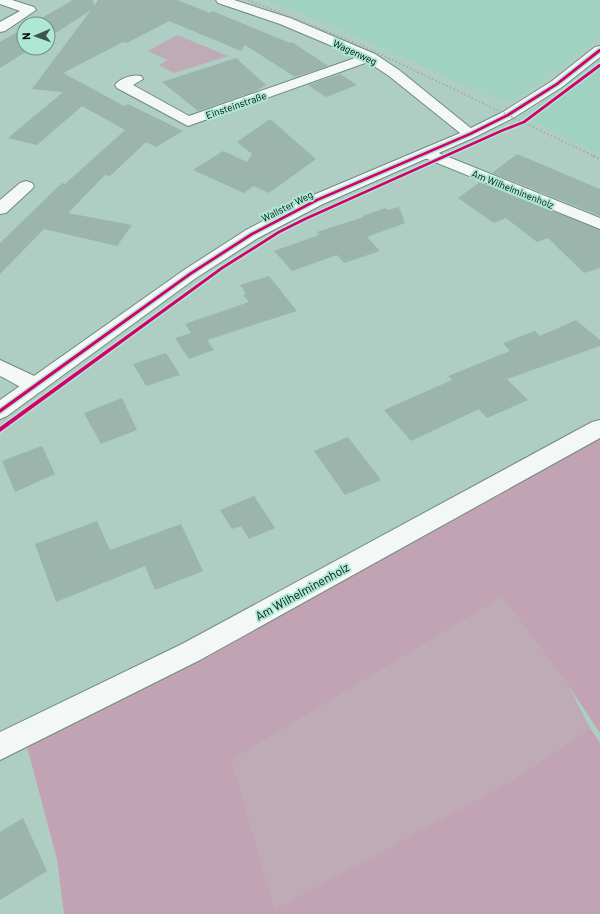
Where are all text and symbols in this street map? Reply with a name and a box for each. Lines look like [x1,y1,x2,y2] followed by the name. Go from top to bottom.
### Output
[16,16,56,56] north arrow
[19,32,32,40] text: N
[331,37,379,67] street label: Wagenweg
[204,89,268,121] street label: Einsteinstraße
[470,167,556,211] street label: Am Wilhelminenholz
[259,188,315,224] street label: Wallster Weg
[253,559,351,623] street label: Am Wilhelminenholz

